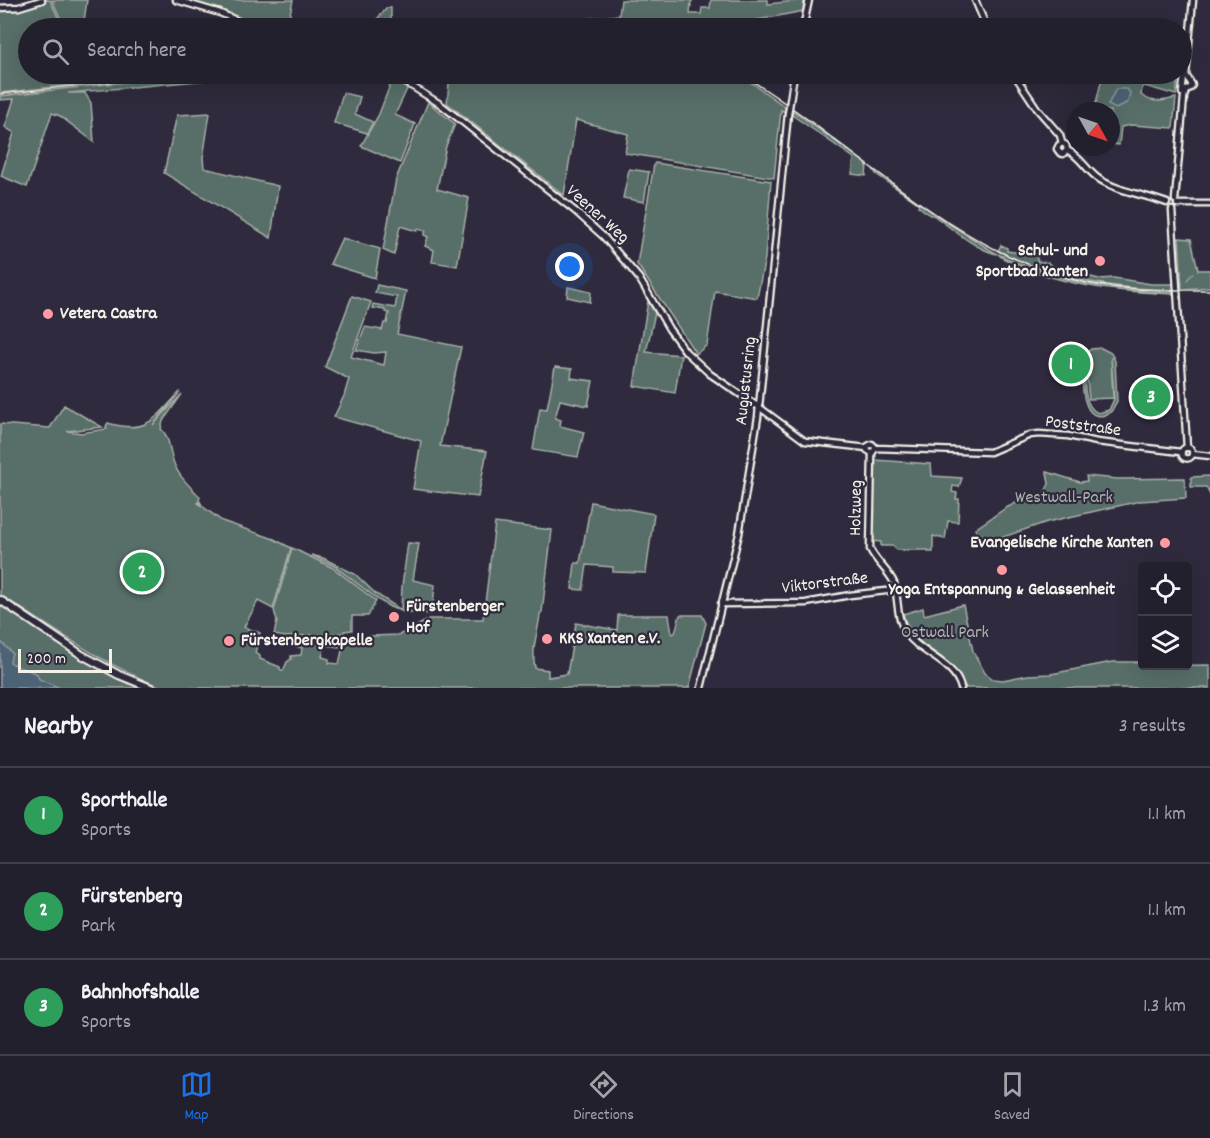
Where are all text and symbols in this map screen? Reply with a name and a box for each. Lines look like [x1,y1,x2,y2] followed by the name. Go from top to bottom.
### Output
[18,18,1192,84] search box
[39,35,72,68] icon: search
[87,36,186,67] text: Search here
[1066,102,1120,156] north arrow
[560,180,634,250] street label: Veener Weg
[976,239,1088,285] place label: Schul- und Sportbad Xanten
[555,252,584,281] your location
[1093,254,1107,268] marker: Schul- und Sportbad Xanten
[60,302,158,327] place label: Vetera Castra
[41,307,55,321] marker: Vetera Castra
[730,335,764,427] street label: Augustusring
[1052,342,1090,386] pin: 1
[1132,374,1170,420] pin: 3
[1044,410,1122,444] street label: Poststraße
[844,480,870,536] street label: Holzweg
[1015,486,1113,511] park label: Westwall-Park
[970,531,1153,556] place label: Evangelische Kirche Xanten
[1158,536,1172,550] marker: Evangelische Kirche Xanten
[122,550,162,594] pin: 2
[1138,562,1192,670] map controls
[1138,562,1192,616] button: locate
[995,563,1009,577] marker: Yoga Entspannung & Gelassenheit
[781,566,870,602] street label: Viktorstraße
[888,578,1116,603] place label: Yoga Entspannung & Gelassenheit
[406,595,504,641] place label: Fürstenberger Hof
[387,610,401,624] marker: Fürstenberger Hof
[1138,616,1192,670] button: layers
[901,621,989,646] park label: Ostwall Park
[559,627,660,652] place label: KKS Xanten e.V.
[241,629,373,654] place label: Fürstenbergkapelle
[540,632,554,646] marker: KKS Xanten e.V.
[222,634,236,648] marker: Fürstenbergkapelle
[18,646,112,674] scale bar
[27,648,66,671] text: 200 m
[24,709,92,746] text: Nearby
[1119,713,1186,741] text: 3 results
[81,786,167,817] text: Sporthalle
[41,801,46,829] text: 1
[1147,801,1186,829] text: 1.1 km
[81,817,131,845] text: Sports
[81,882,183,913] text: Fürstenberg
[39,897,48,925] text: 2
[1147,897,1186,925] text: 1.1 km
[81,913,115,941] text: Park
[81,978,199,1009] text: Bahnhofshalle
[39,993,48,1021] text: 3
[1143,993,1186,1021] text: 1.3 km
[81,1009,131,1037] text: Sports
[180,1068,213,1127] tab: Map
[573,1068,634,1127] tab: Directions
[994,1068,1030,1127] tab: Saved

